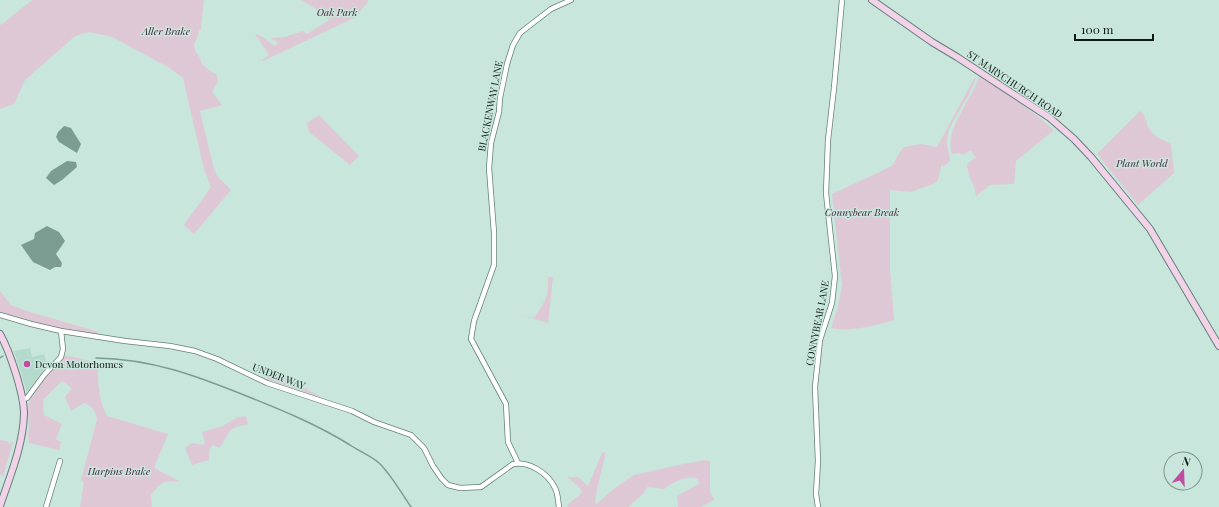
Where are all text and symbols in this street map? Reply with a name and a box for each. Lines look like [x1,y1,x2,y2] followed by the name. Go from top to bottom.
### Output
[317,5,357,19] park label: Oak Park
[1075,16,1153,42] scale bar
[1081,21,1114,37] text: 100 m
[141,24,191,38] park label: Aller Brake
[965,47,1065,121] street label: ST MARYCHURCH ROAD
[474,59,506,153] street label: BLACKENWAY LANE
[1115,156,1168,170] park label: Plant World
[825,205,899,219] park label: Connybear Break
[802,279,832,367] street label: CONNYBEAR LANE
[35,357,123,371] place label: Devon Motorhomes
[22,359,32,369] marker: Devon Motorhomes
[250,359,308,393] street label: UNDER WAY
[1163,451,1203,491] north arrow
[1180,453,1193,469] text: N
[87,464,151,478] park label: Harpins Brake

